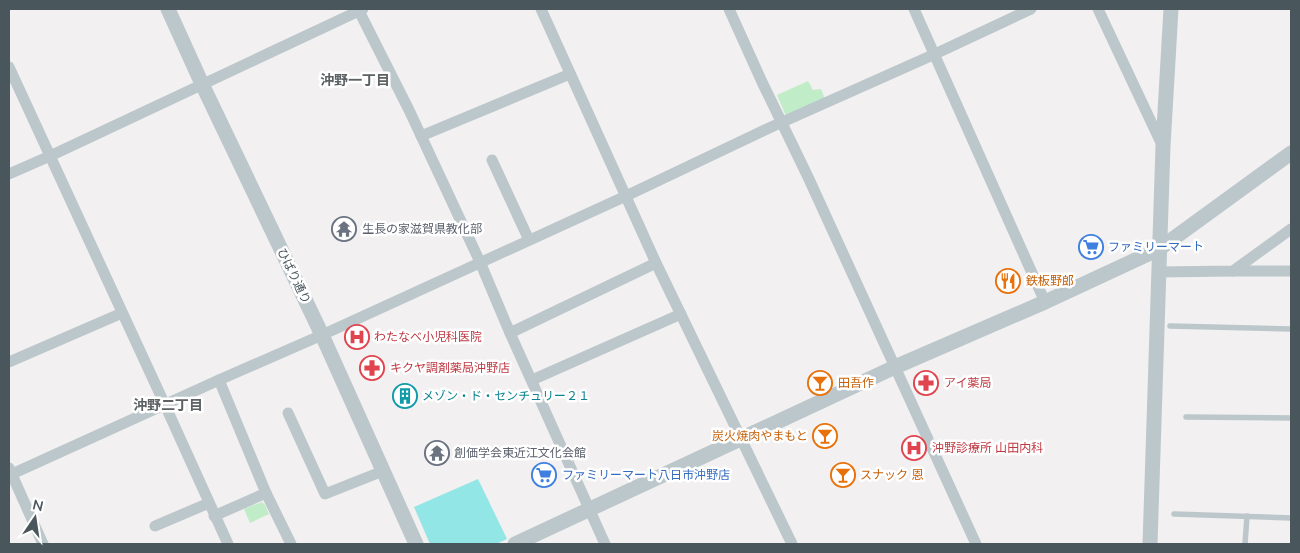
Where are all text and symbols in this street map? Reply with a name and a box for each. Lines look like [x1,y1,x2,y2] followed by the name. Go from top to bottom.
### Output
[320,71,390,89] district label: 沖野一丁目
[331,216,357,242] temple icon: 生長の家滋賀県教化部
[362,221,482,236] place label: 生長の家滋賀県教化部
[1078,234,1104,260] supermarket icon: ファミリーマート
[1108,239,1204,254] place label: ファミリーマート
[275,246,314,306] street label: ひばり通り
[995,268,1021,294] restaurant icon: 鉄板野郎
[1026,273,1074,288] place label: 鉄板野郎
[344,324,370,350] hospital icon: わたなべ小児科医院
[374,329,482,344] place label: わたなべ小児科医院
[359,355,385,381] pharmacy icon: キクヤ調剤薬局沖野店
[390,360,510,375] place label: キクヤ調剤薬局沖野店
[807,370,833,396] bar icon: 田吾作
[913,370,939,396] pharmacy icon: アイ薬局
[838,375,874,390] place label: 田吾作
[944,375,991,390] place label: アイ薬局
[392,383,418,409] building icon: メゾン・ド・センチュリー２１
[422,388,590,403] place label: メゾン・ド・センチュリー２１
[133,396,203,414] district label: 沖野二丁目
[812,423,838,449] bar icon: 炭火焼肉やまもと
[712,428,808,443] place label: 炭火焼肉やまもと
[901,435,927,461] hospital icon: 沖野診療所 山田内科
[424,440,450,466] temple icon: 創価学会東近江文化会館
[932,440,1043,455] place label: 沖野診療所 山田内科
[454,445,586,460] place label: 創価学会東近江文化会館
[531,462,557,488] supermarket icon: ファミリーマート八日市沖野店
[830,462,856,488] bar icon: スナック 恩
[562,467,730,482] place label: ファミリーマート八日市沖野店
[860,467,923,482] place label: スナック 恩
[10,493,60,543] north arrow
[31,495,45,515] text: N

